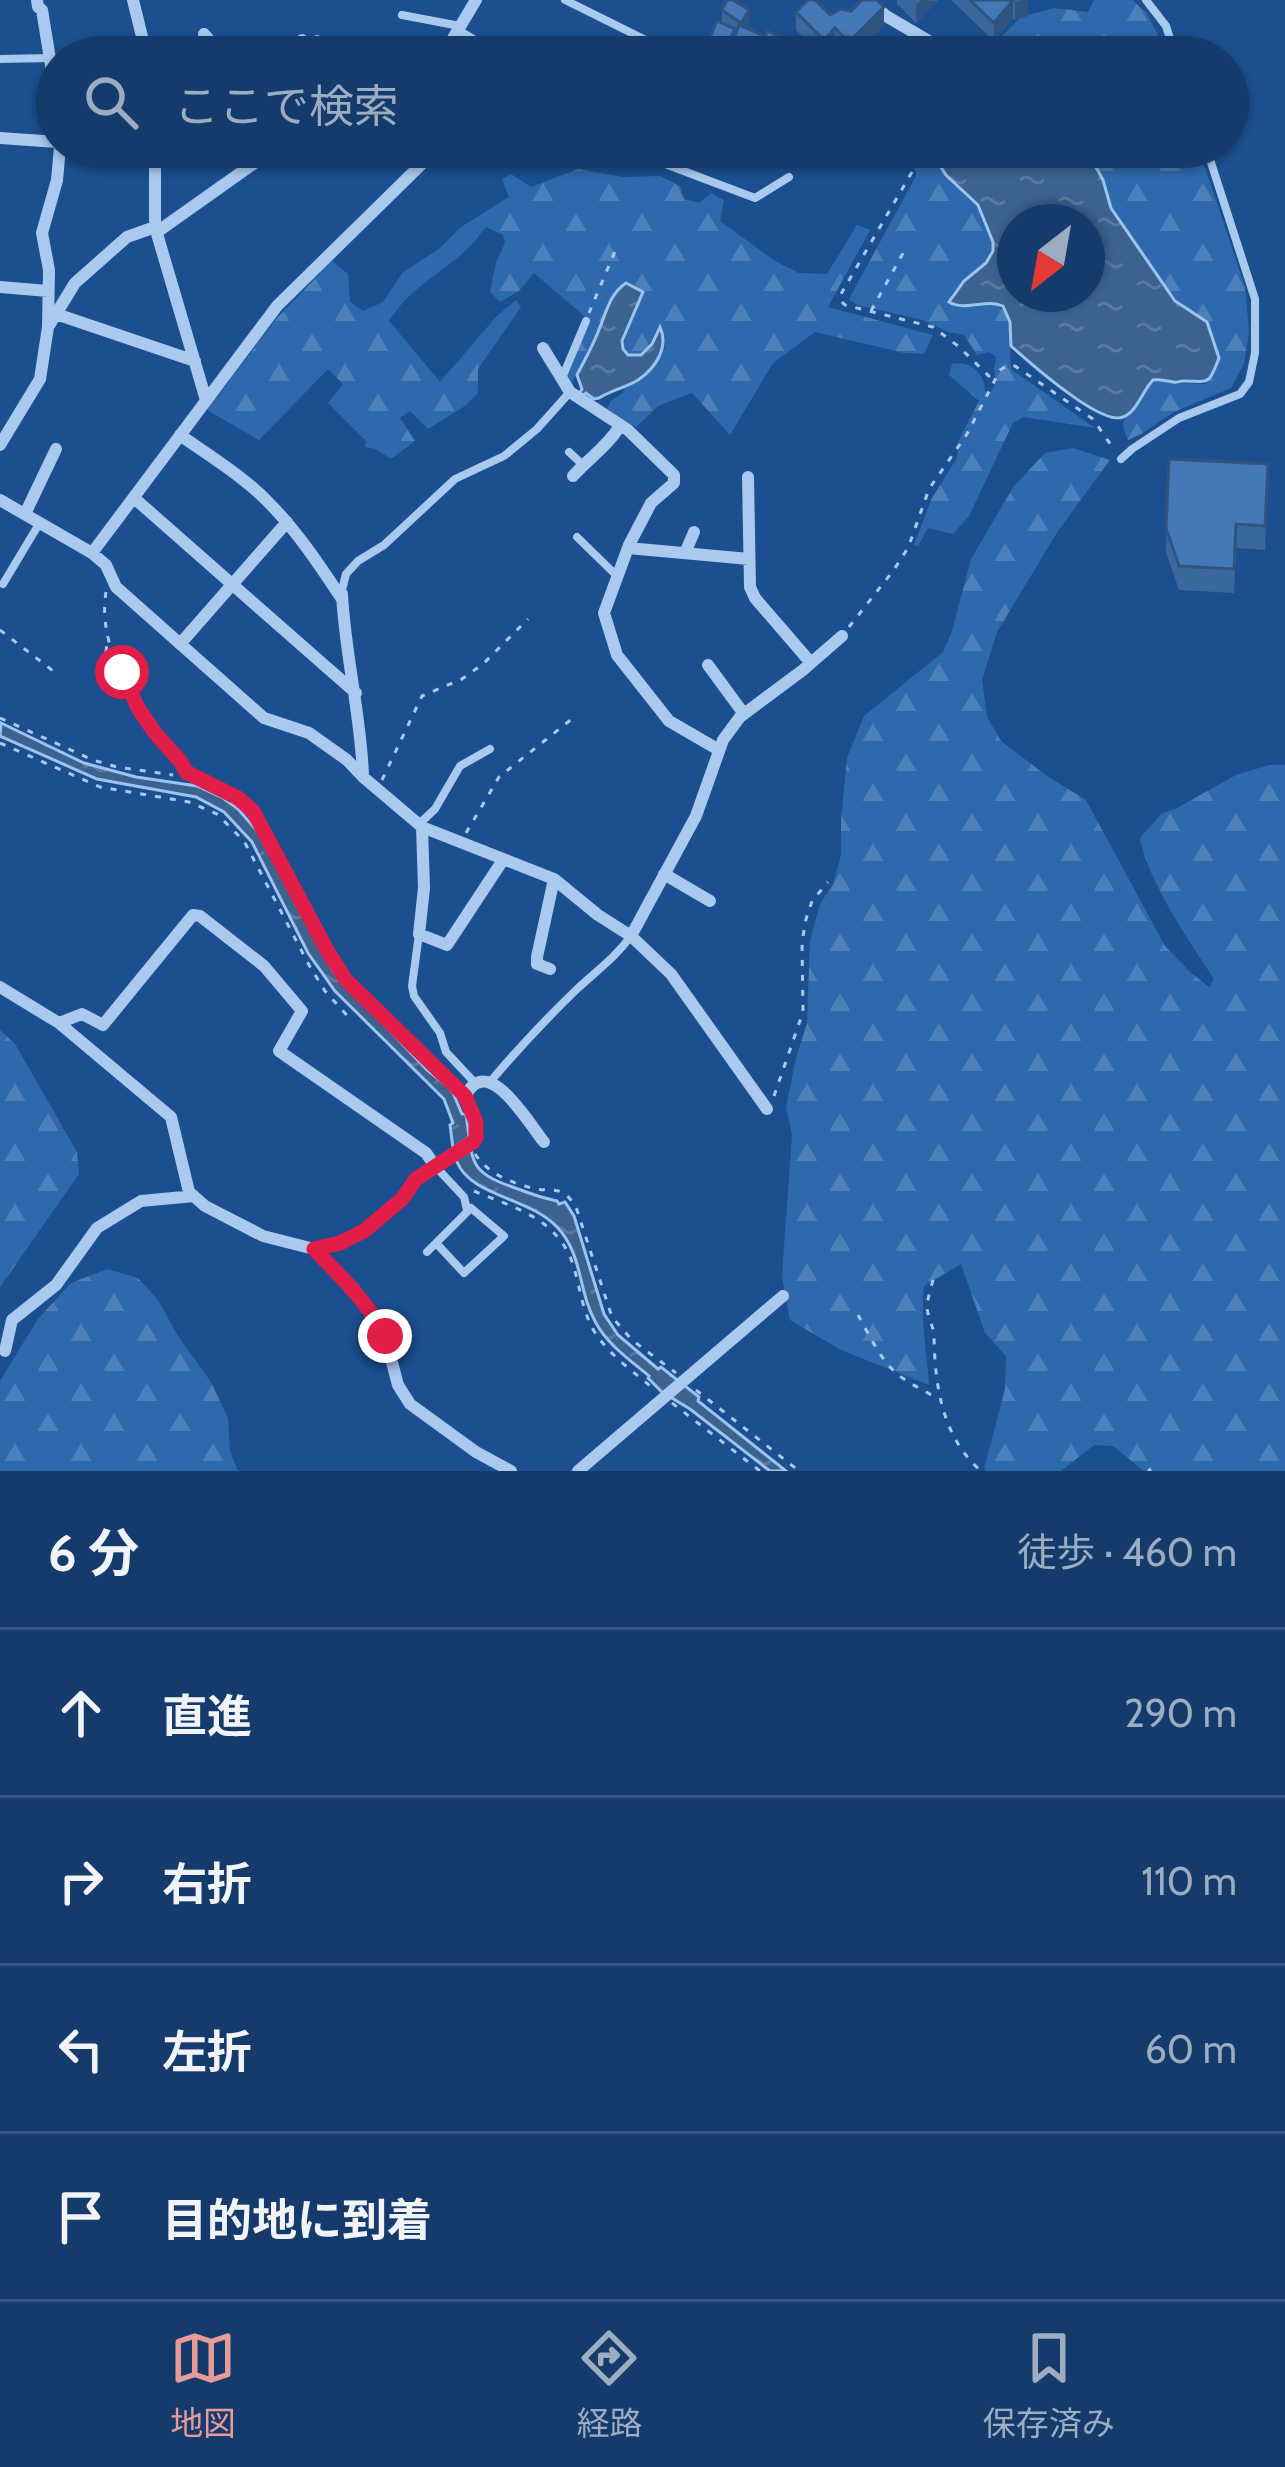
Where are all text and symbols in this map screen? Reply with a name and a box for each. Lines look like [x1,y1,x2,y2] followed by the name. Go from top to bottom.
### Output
[36,36,1249,168] search box
[78,69,144,135] icon: search
[174,79,399,133] text: ここで検索
[997,204,1105,312] north arrow
[95,645,149,699] route start
[358,1309,412,1363] route end
[48,1522,139,1584] text: 6 分
[1017,1528,1237,1576] text: 徒歩 · 460 m
[48,1680,114,1746] icon: ahead
[162,1689,252,1743] text: 直進
[1124,1689,1237,1737] text: 290 m
[48,1848,114,1914] icon: right
[162,1857,252,1911] text: 右折
[1141,1857,1237,1905] text: 110 m
[48,2016,114,2082] icon: left
[162,2025,252,2079] text: 左折
[1145,2025,1237,2073] text: 60 m
[48,2184,114,2250] icon: arrive
[162,2193,432,2247] text: 目的地に到着
[170,2325,236,2445] tab: 地図
[576,2325,642,2445] tab: 経路
[983,2325,1115,2445] tab: 保存済み

